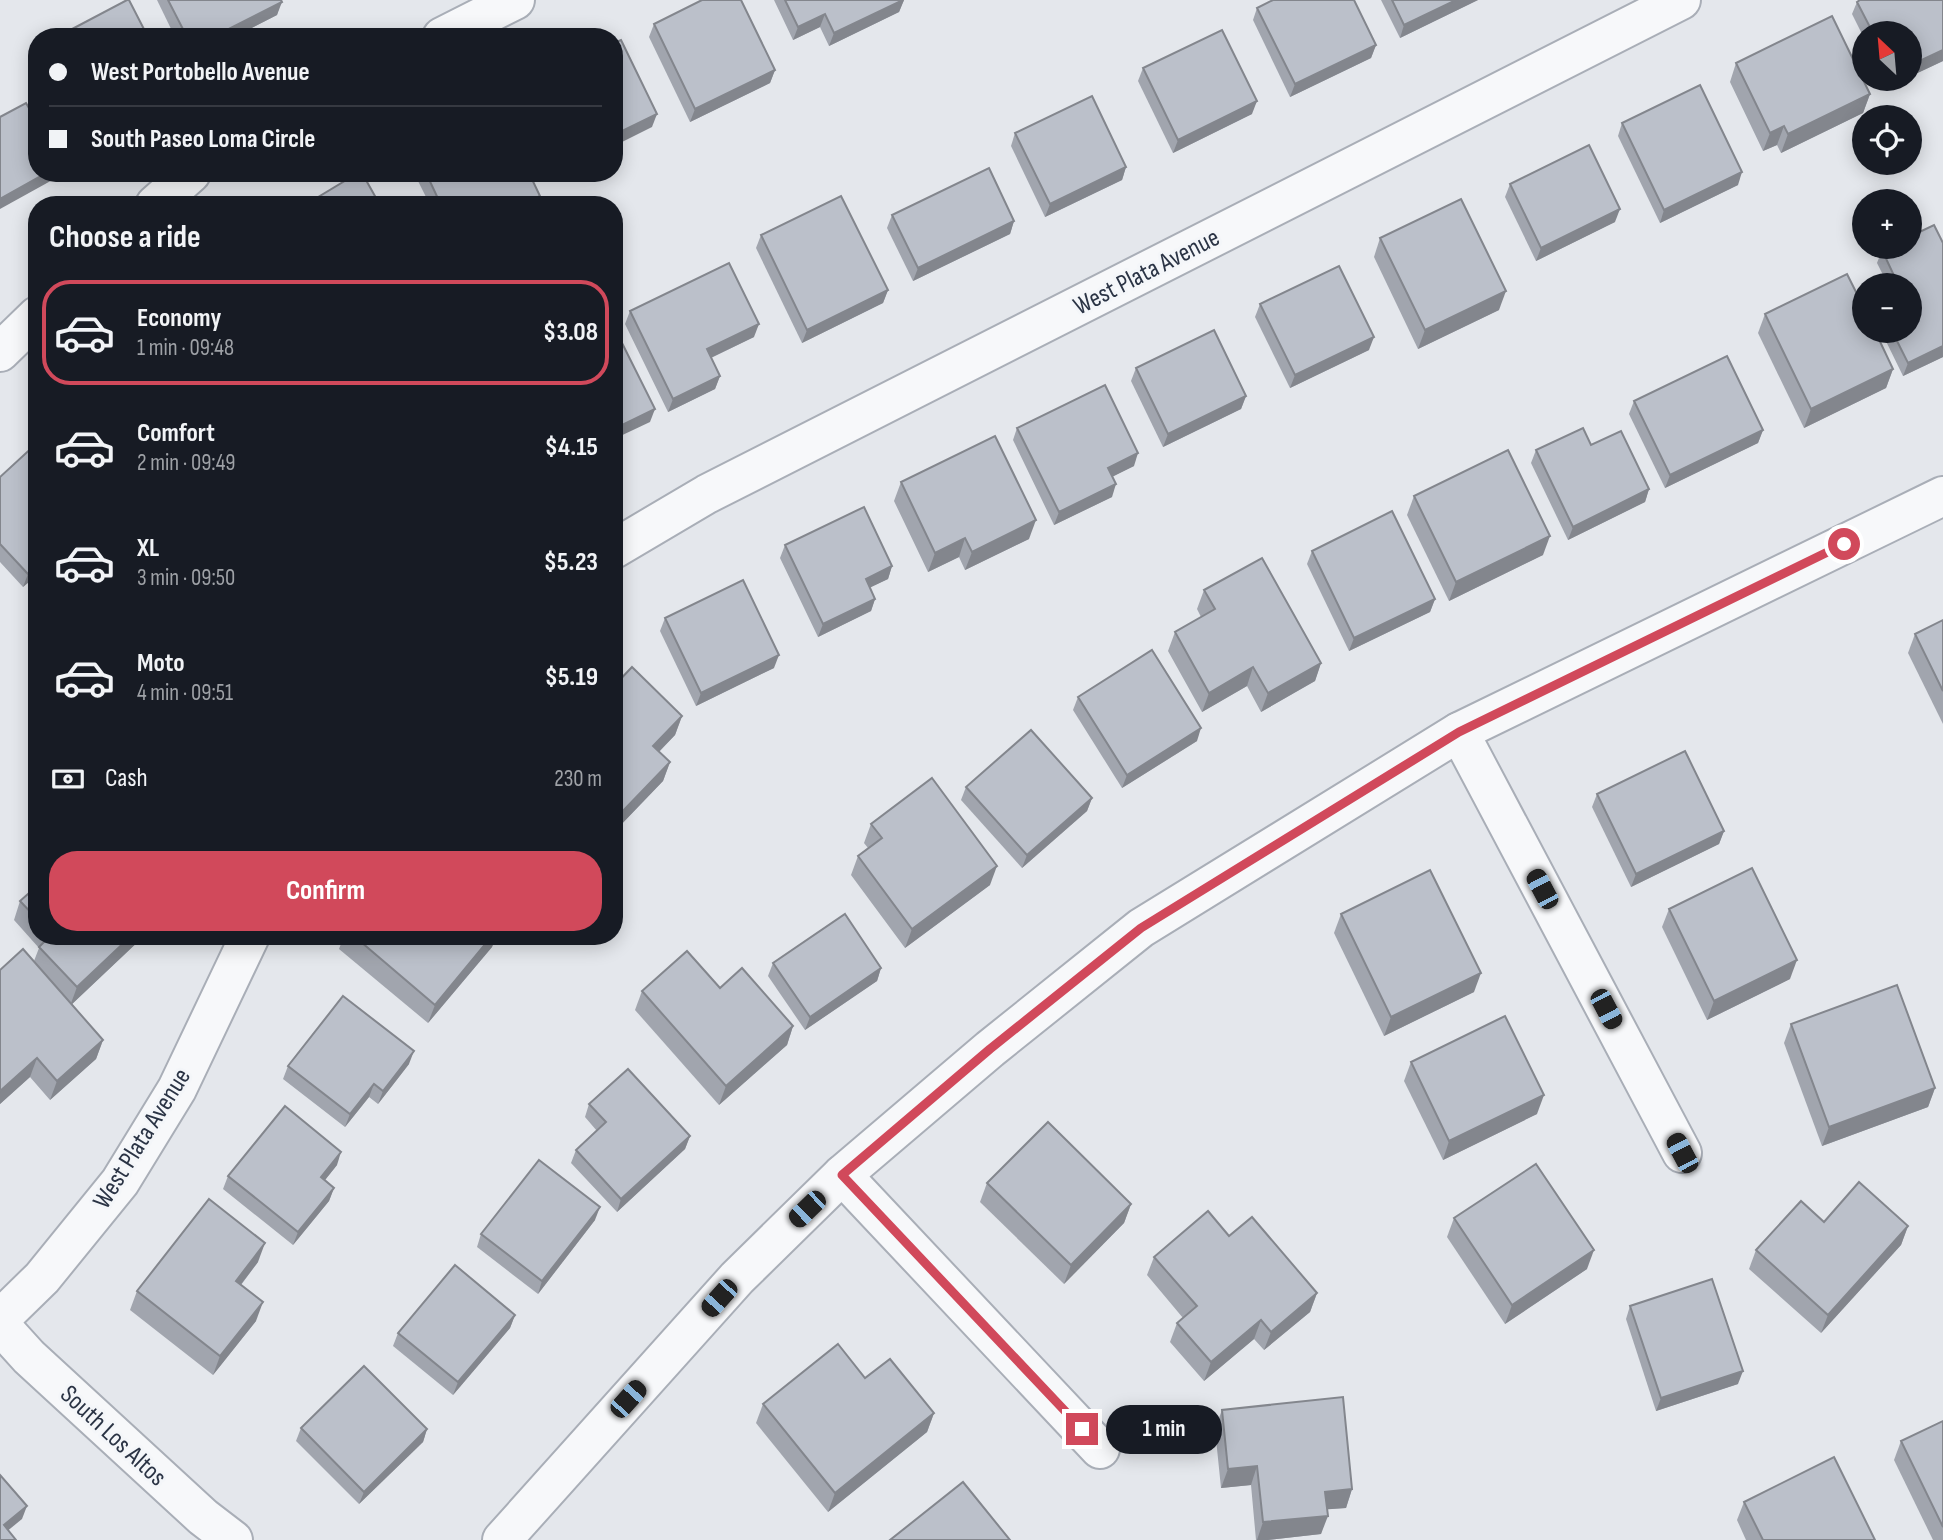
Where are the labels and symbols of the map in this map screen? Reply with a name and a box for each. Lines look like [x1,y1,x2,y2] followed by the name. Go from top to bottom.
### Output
[1852,21,1922,91] north arrow
[1069,222,1225,322] street label: West Plata Avenue
[1828,528,1860,560] route start
[1523,866,1562,912] car
[1587,986,1626,1032] car
[87,1063,198,1215] street label: West Plata Avenue
[1663,1130,1702,1176] car
[785,1187,830,1231] car
[698,1275,741,1321] car
[607,1376,650,1422] car
[54,1379,172,1493] street label: South Los Altos
[1106,1404,1222,1454] callout: 1 min
[1066,1413,1098,1445] route end

